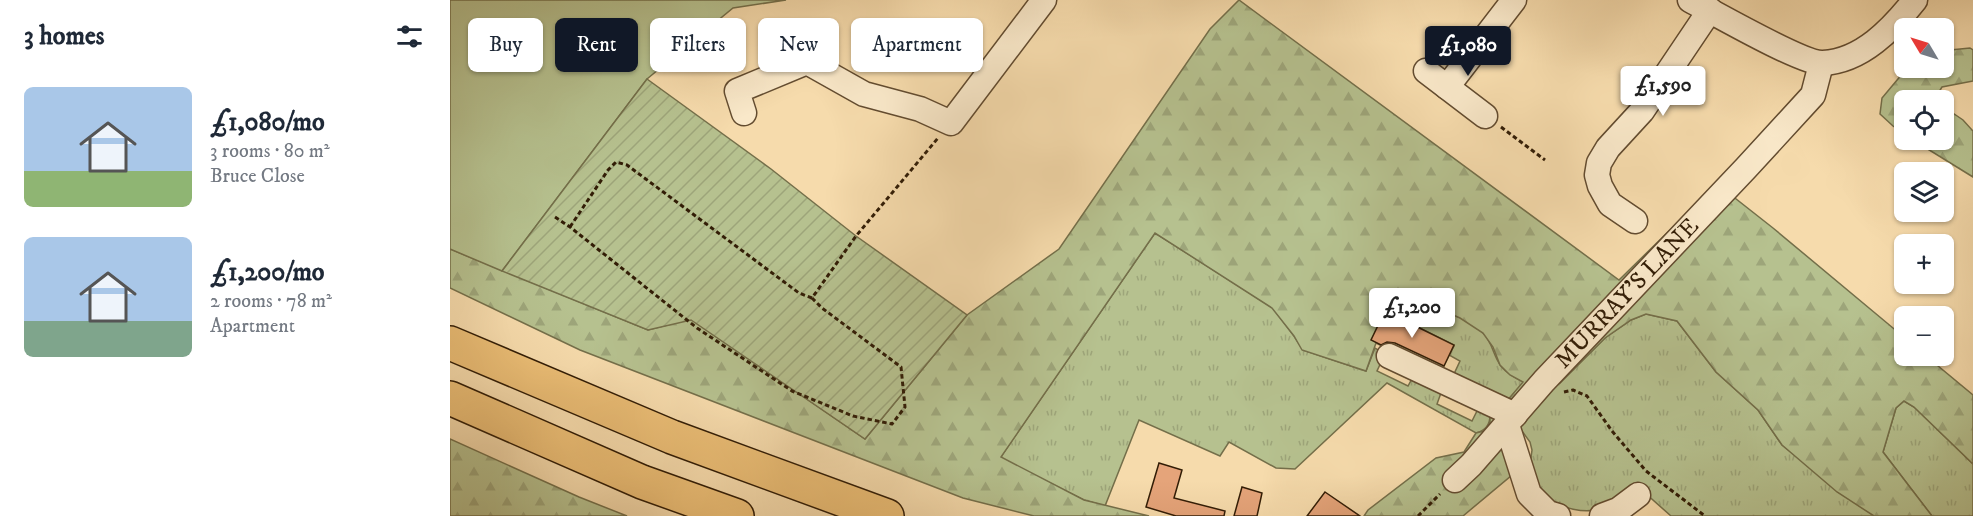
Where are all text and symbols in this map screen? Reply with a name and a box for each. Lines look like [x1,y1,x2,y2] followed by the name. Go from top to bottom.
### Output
[468,18,543,72] chip: Buy
[555,18,638,72] chip: Rent
[650,18,746,72] chip: Filters
[758,18,839,72] chip: New
[851,18,983,72] chip: Apartment
[1894,18,1954,78] north arrow
[1894,18,1954,366] map controls
[24,20,104,53] text: 3 homes
[393,20,426,53] icon: filters
[1419,26,1517,77] pin: £1,080
[1439,33,1497,58] text: £1,080
[1614,66,1712,117] pin: £1,590
[1635,73,1691,98] text: £1,590
[1894,90,1954,150] button: locate
[210,106,325,139] text: £1,080/mo
[72,111,144,183] icon: home
[210,139,330,164] text: 3 rooms · 80 m²
[1894,162,1954,222] button: layers
[210,164,305,189] text: Bruce Close
[1549,212,1706,375] street label: MURRAY'S LANE
[1894,234,1954,294] button: +
[210,256,324,289] text: £1,200/mo
[72,261,144,333] icon: home
[1363,288,1461,339] pin: £1,200
[210,289,332,314] text: 2 rooms · 78 m²
[1383,295,1441,320] text: £1,200
[1894,306,1954,366] button: −
[210,314,295,339] text: Apartment

